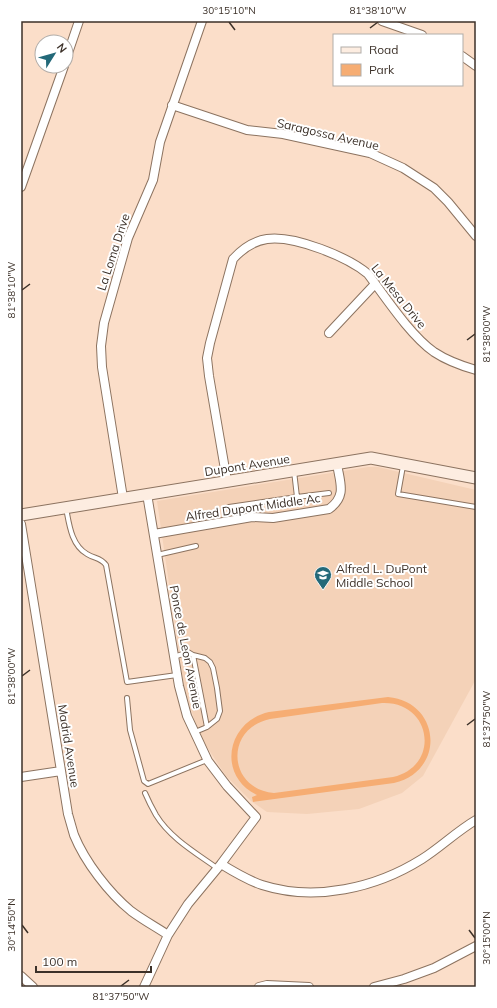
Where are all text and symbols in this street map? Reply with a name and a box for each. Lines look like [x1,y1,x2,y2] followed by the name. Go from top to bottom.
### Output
[202,4,256,17] text: 30°15'10"N
[350,4,406,17] text: 81°38'10"W
[34,34,74,74] north arrow
[333,34,463,86] legend
[54,40,70,56] text: N
[369,42,398,57] text: Road
[369,62,395,77] text: Park
[276,115,380,153] street label: Saragossa Avenue
[93,212,133,292] street label: La Loma Drive
[368,261,430,331] street label: La Mesa Drive
[5,262,18,318] text: 81°38'10"W
[480,306,493,362] text: 81°38'00"W
[203,451,291,479] street label: Dupont Avenue
[185,490,321,524] street label: Alfred Dupont Middle Ac
[336,561,427,590] place label: Alfred L. DuPont Middle School
[313,565,333,590] school or university icon: Alfred L. DuPont Middle School
[167,584,205,710] street label: Ponce de Leon Avenue
[5,648,18,704] text: 81°38'00"W
[480,691,493,747] text: 81°37'50"W
[55,703,83,789] street label: Madrid Avenue
[5,898,18,952] text: 30°14'50"N
[480,911,493,965] text: 30°15'00"N
[36,948,151,974] scale bar
[42,954,77,969] text: 100 m
[93,990,149,1003] text: 81°37'50"W

